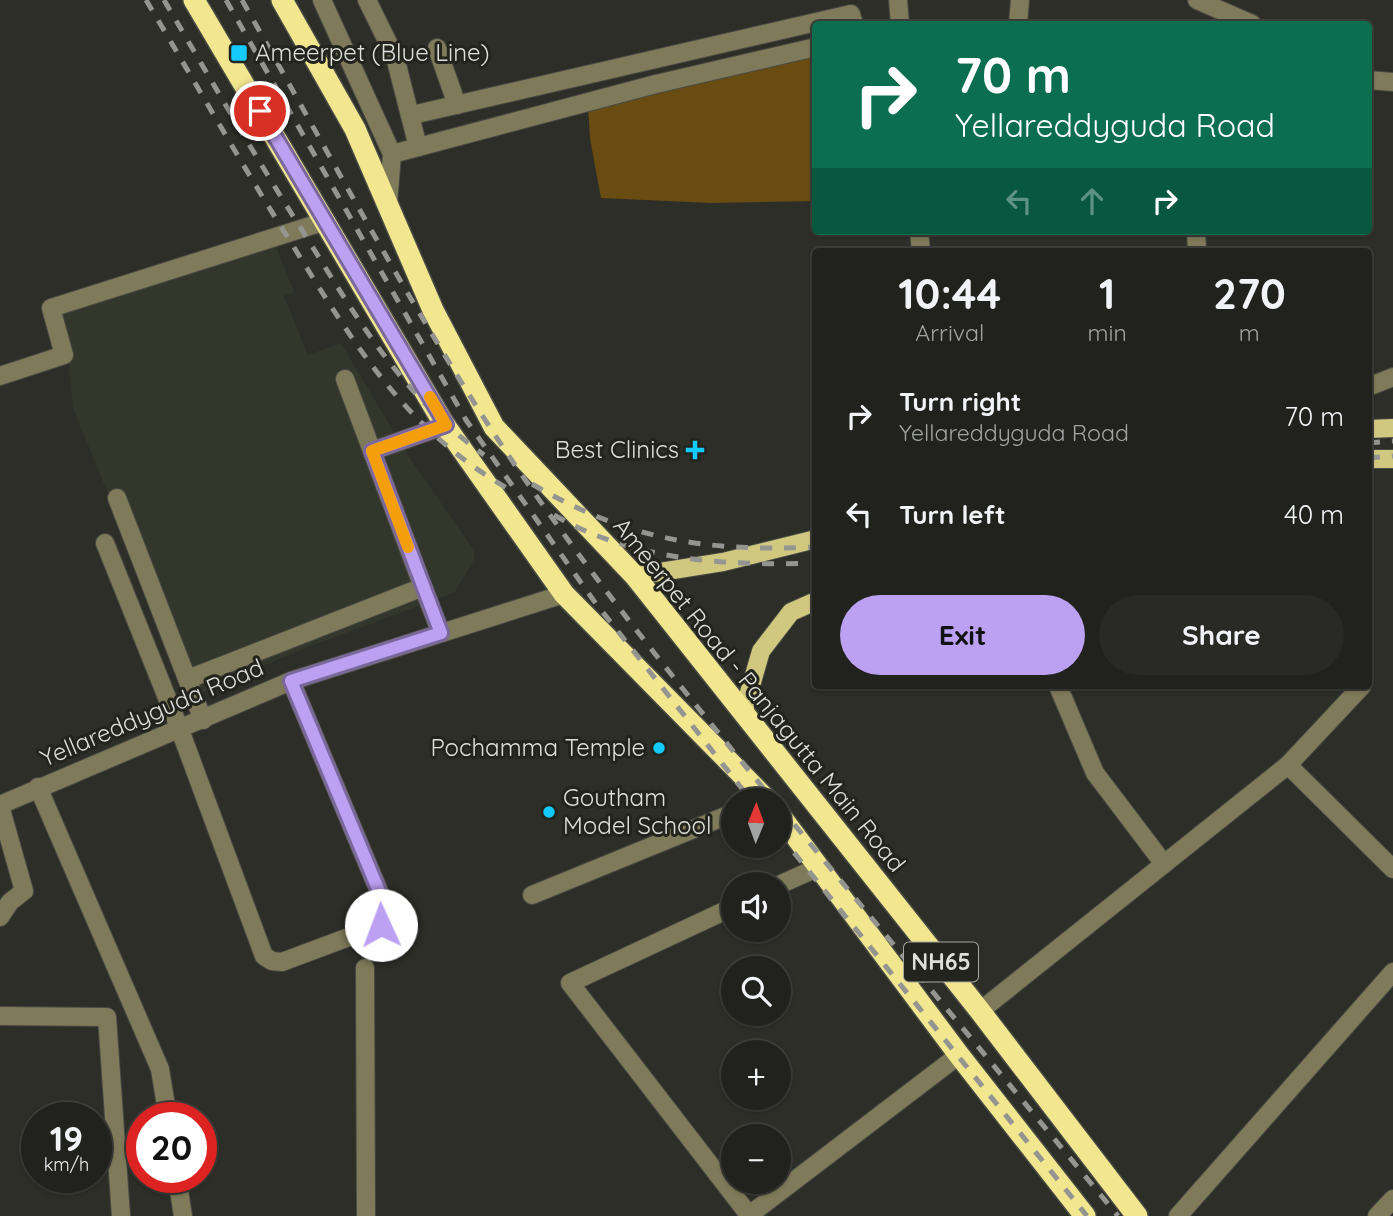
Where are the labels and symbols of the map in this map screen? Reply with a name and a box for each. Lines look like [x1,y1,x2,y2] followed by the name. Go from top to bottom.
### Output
[255,37,490,67] place label: Ameerpet (Blue Line)
[229,43,249,63] marker: Ameerpet (Blue Line)
[230,81,290,141] pin
[555,434,679,464] place label: Best Clinics
[685,440,705,460] marker: Best Clinics
[607,511,912,878] street label: Ameerpet Road - Panjagutta Main Road
[35,651,268,773] street label: Yellareddyguda Road
[431,732,645,762] place label: Pochamma Temple
[651,740,667,756] marker: Pochamma Temple
[563,782,712,840] place label: Goutham Model School
[721,788,791,858] north arrow
[541,804,557,820] marker: Goutham Model School
[344,888,418,962] position arrow
[904,942,978,981] road number: NH65
[126,1102,217,1193] speed limit sign: 20

